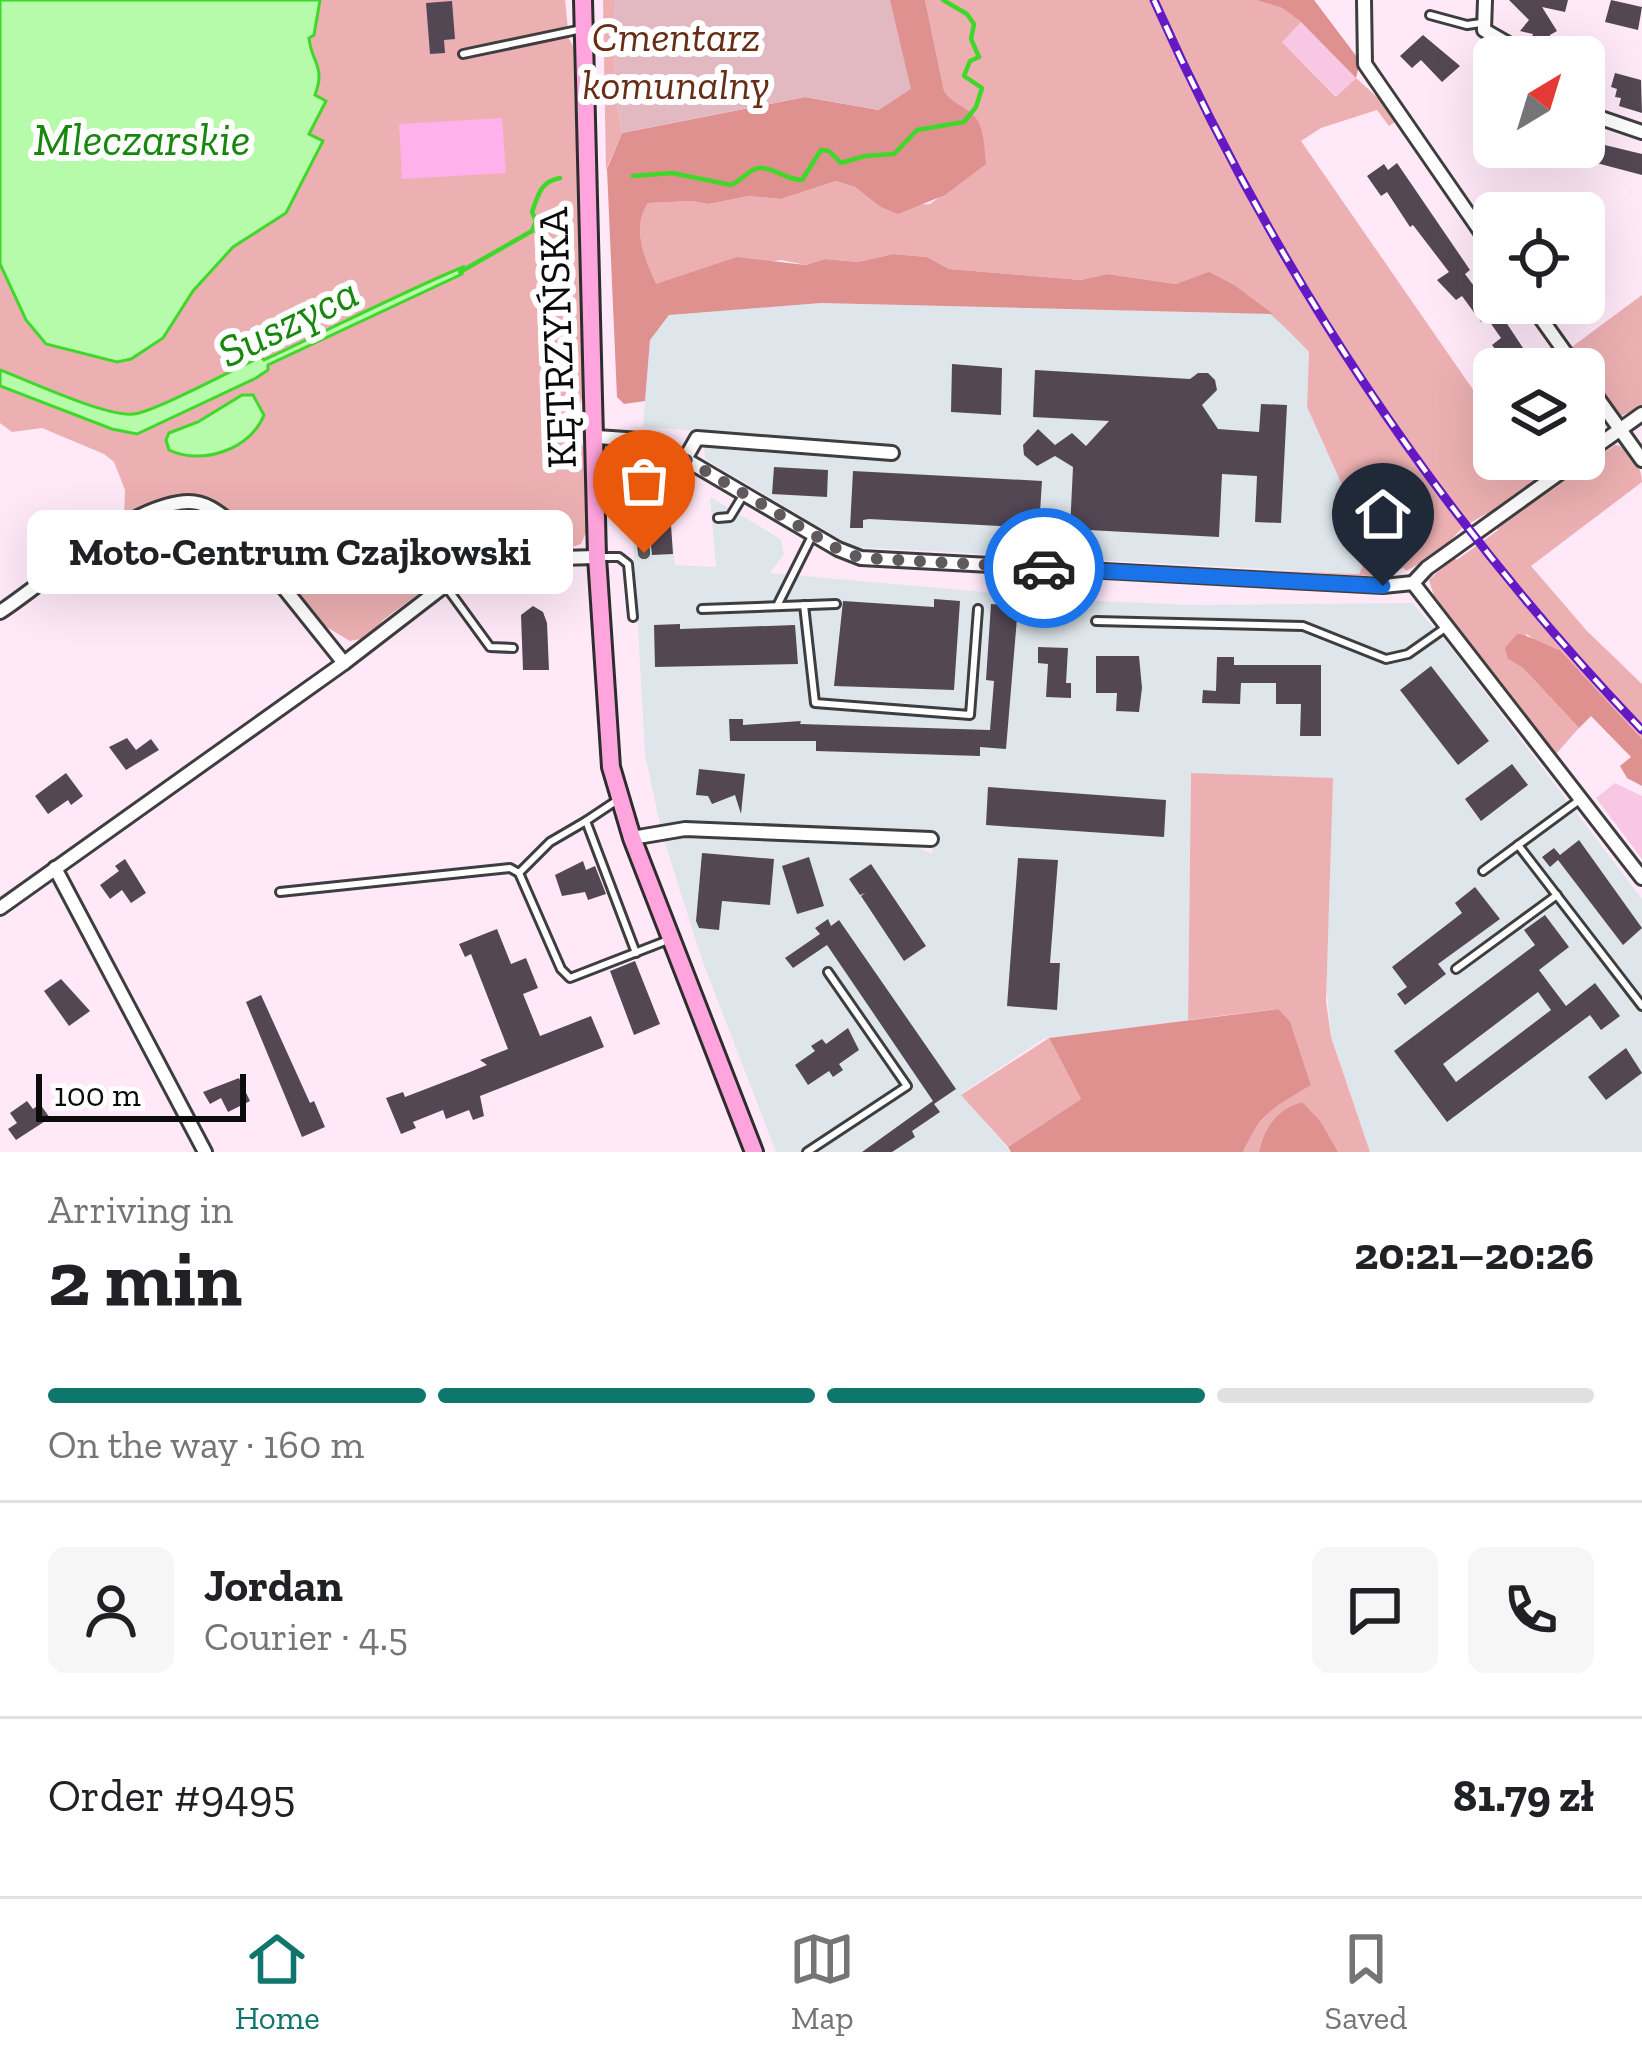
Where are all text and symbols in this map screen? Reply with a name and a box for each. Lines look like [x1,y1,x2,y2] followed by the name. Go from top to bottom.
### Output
[582,11,770,110] park label: Cmentarz komunalny
[1473,36,1605,168] north arrow
[1473,36,1605,480] map controls
[33,113,251,167] water label: Mleczarskie
[1473,192,1605,324] button: locate
[527,206,587,469] street label: KĘTRZYŃSKA
[209,265,367,379] water label: Suszyca
[1473,348,1605,480] button: layers
[593,430,695,553] pin
[611,448,677,514] icon: bag
[1332,463,1434,586] pin
[1350,481,1416,547] icon: home
[984,508,1104,628] courier
[26,511,572,595] callout: Moto-Centrum Czajkowski
[69,528,531,575] text: Moto-Centrum Czajkowski
[1011,535,1077,601] icon: car
[36,1068,246,1121] scale bar
[54,1075,141,1114] text: 100 m
[48,1186,233,1233] text: Arriving in
[1354,1227,1594,1281] text: 20:21–20:26
[48,1231,242,1325] text: 2 min
[48,1421,364,1468] text: On the way · 160 m
[48,1547,174,1673] button: person
[1312,1547,1438,1673] button: chat
[1468,1547,1594,1673] button: phone
[204,1559,343,1613] text: Jordan
[204,1613,408,1660] text: Courier · 4.5
[48,1769,296,1823] text: Order #9495
[1453,1769,1594,1823] text: 81.79 zł
[235,1926,320,2037] tab: Home
[789,1926,855,2037] tab: Map
[1325,1926,1407,2037] tab: Saved

